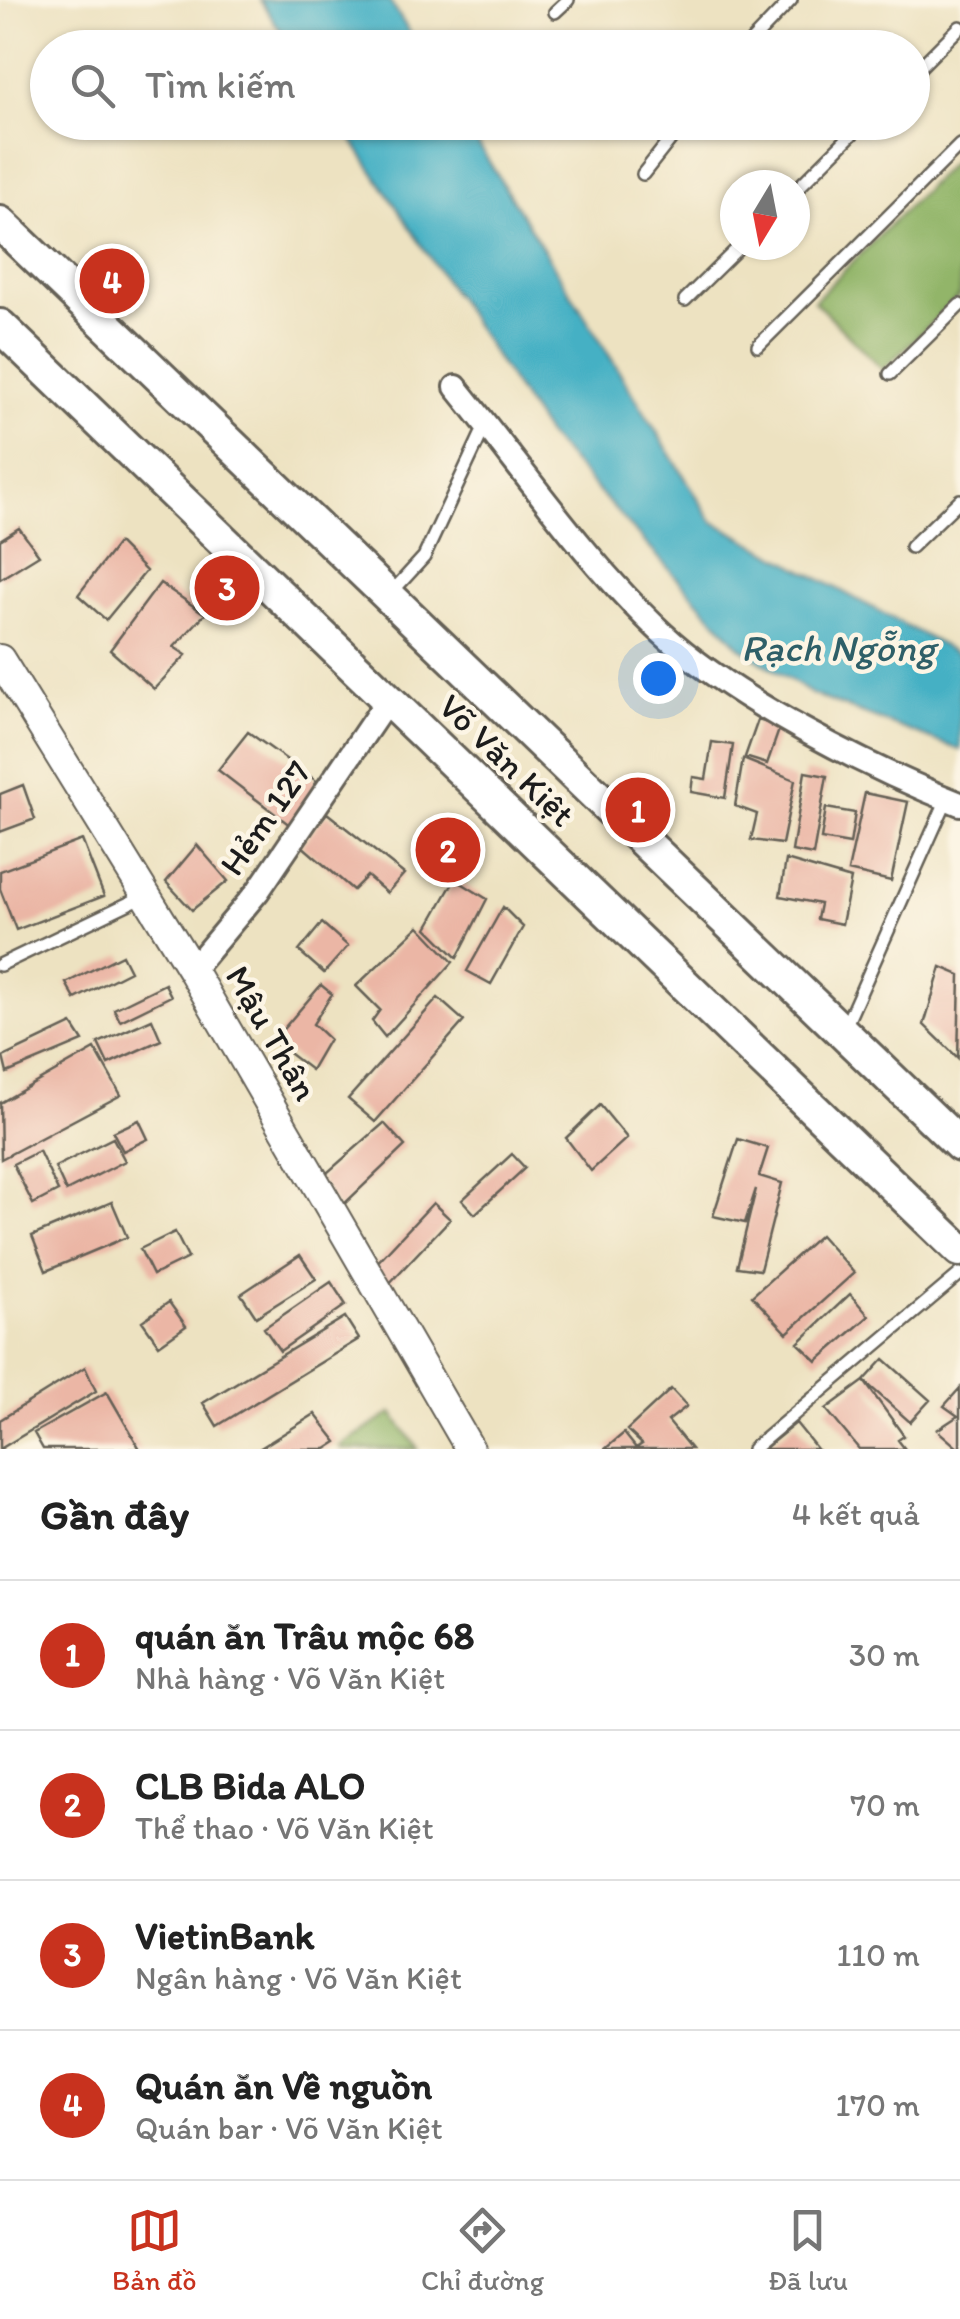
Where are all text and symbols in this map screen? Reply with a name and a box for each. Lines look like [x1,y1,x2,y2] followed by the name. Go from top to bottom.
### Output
[30,30,930,140] search box
[65,58,120,113] icon: search
[145,62,296,108] text: Tìm kiếm
[720,170,810,260] north arrow
[80,244,144,318] pin: 4
[194,550,260,626] pin: 3
[741,625,940,671] water label: Rạch Ngỗng
[633,653,684,704] your location
[430,685,584,835] street label: Võ Văn Kiệt
[210,753,320,883] street label: Hẻm 127
[606,772,670,848] pin: 1
[416,812,480,888] pin: 2
[217,958,327,1108] street label: Mậu Thân
[40,1489,189,1540] text: Gần đây
[792,1495,920,1533] text: 4 kết quả
[135,1613,474,1659] text: quán ăn Trâu mộc 68
[65,1636,80,1674] text: 1
[849,1636,920,1674] text: 30 m
[135,1659,445,1697] text: Nhà hàng · Võ Văn Kiệt
[135,1763,366,1809] text: CLB Bida ALO
[64,1786,81,1824] text: 2
[850,1786,920,1824] text: 70 m
[135,1809,434,1847] text: Thể thao · Võ Văn Kiệt
[135,1913,314,1959] text: VietinBank
[64,1936,81,1974] text: 3
[836,1936,920,1974] text: 110 m
[135,1959,462,1997] text: Ngân hàng · Võ Văn Kiệt
[135,2063,432,2109] text: Quán ăn Về nguồn
[63,2086,82,2124] text: 4
[835,2086,920,2124] text: 170 m
[135,2109,443,2147] text: Quán bar · Võ Văn Kiệt
[112,2203,197,2297] tab: Bản đồ
[421,2203,544,2297] tab: Chỉ đường
[768,2203,848,2297] tab: Đã lưu

